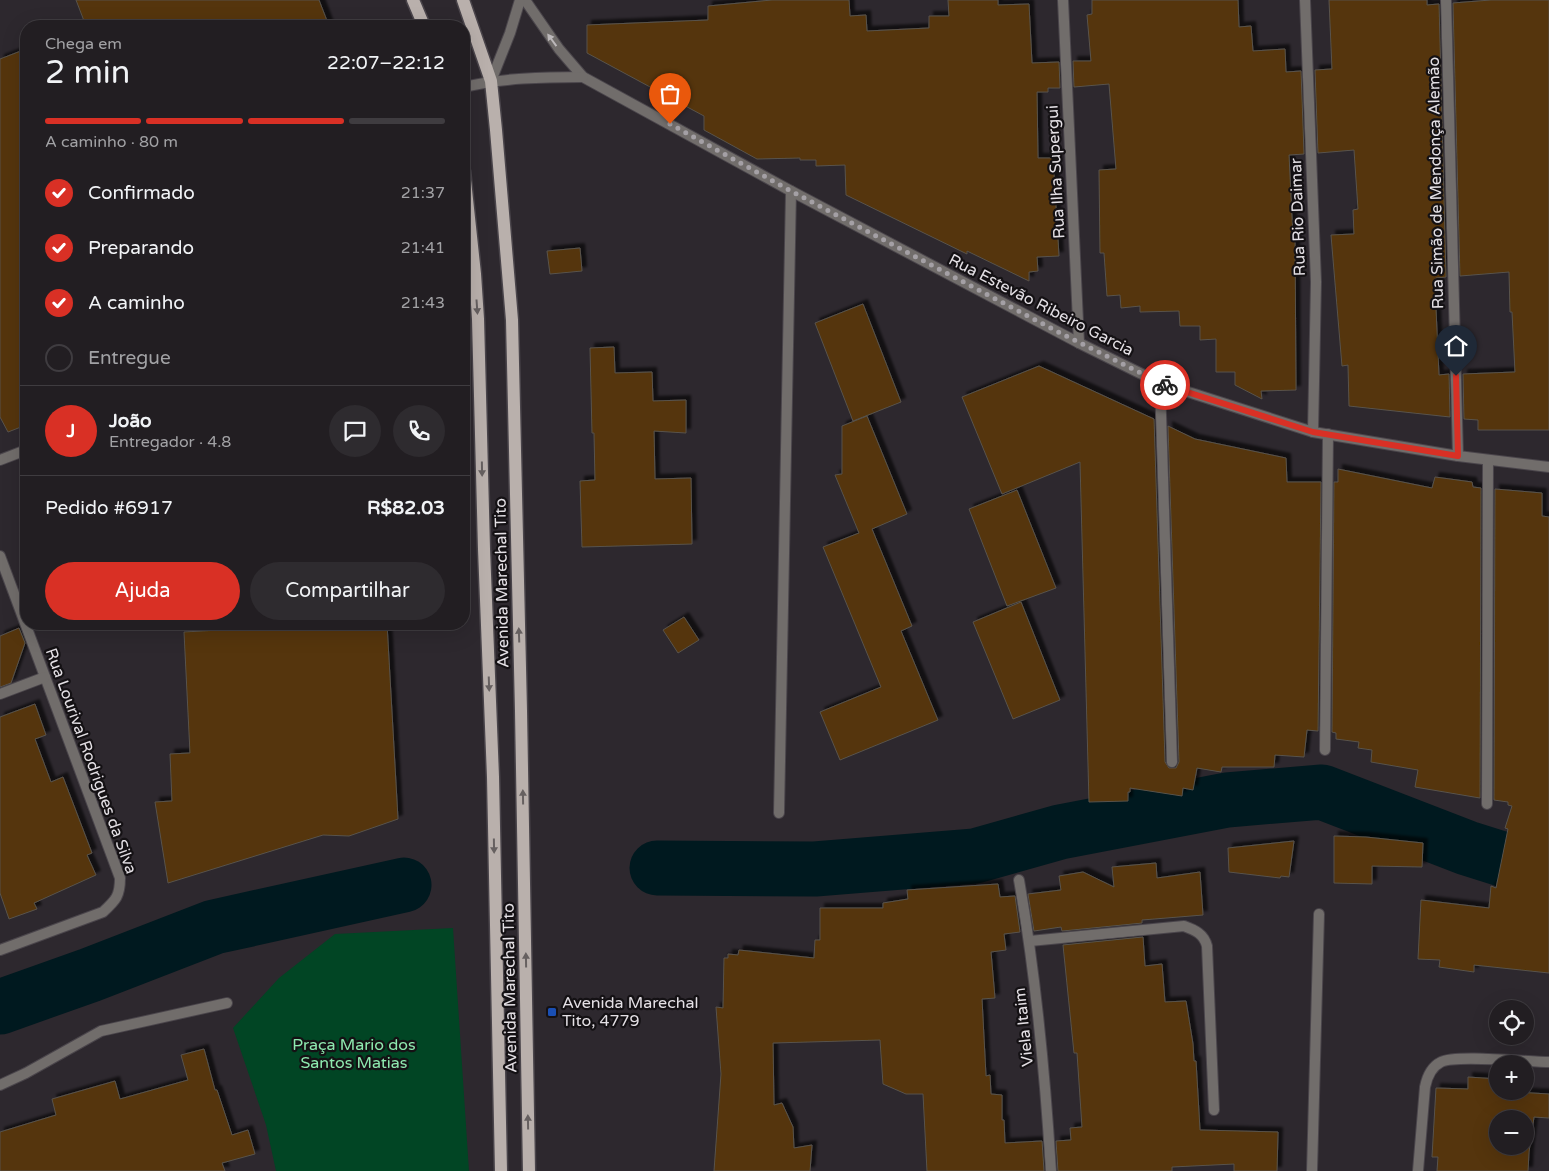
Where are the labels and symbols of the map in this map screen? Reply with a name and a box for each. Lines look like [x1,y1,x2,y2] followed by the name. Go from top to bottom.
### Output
[547,33,557,47] one-way arrow
[1424,57,1448,309] street label: Rua Simão de Mendonça Alemão
[649,73,691,124] pin
[1043,105,1069,239] street label: Rua Ilha Supergui
[1286,157,1310,276] street label: Rua Rio Daimar
[945,250,1137,360] street label: Rua Estevão Ribeiro Garcia
[473,299,481,315] one-way arrow
[1435,325,1477,376] pin
[1140,360,1190,410] courier
[478,461,486,477] one-way arrow
[491,498,513,668] street label: Avenida Marechal Tito
[515,627,523,643] one-way arrow
[41,645,141,877] street label: Rua Lourival Rodrigues da Silva
[486,676,494,692] one-way arrow
[519,789,527,805] one-way arrow
[490,839,498,855] one-way arrow
[499,903,521,1073] street label: Avenida Marechal Tito
[522,952,530,968] one-way arrow
[1010,987,1038,1067] street label: Viela Itaim
[562,993,698,1031] place label: Avenida Marechal Tito, 4779
[546,1006,558,1018] marker: Avenida Marechal Tito, 4779
[292,1035,416,1073] park label: Praça Mario dos Santos Matias
[524,1114,532,1130] one-way arrow

